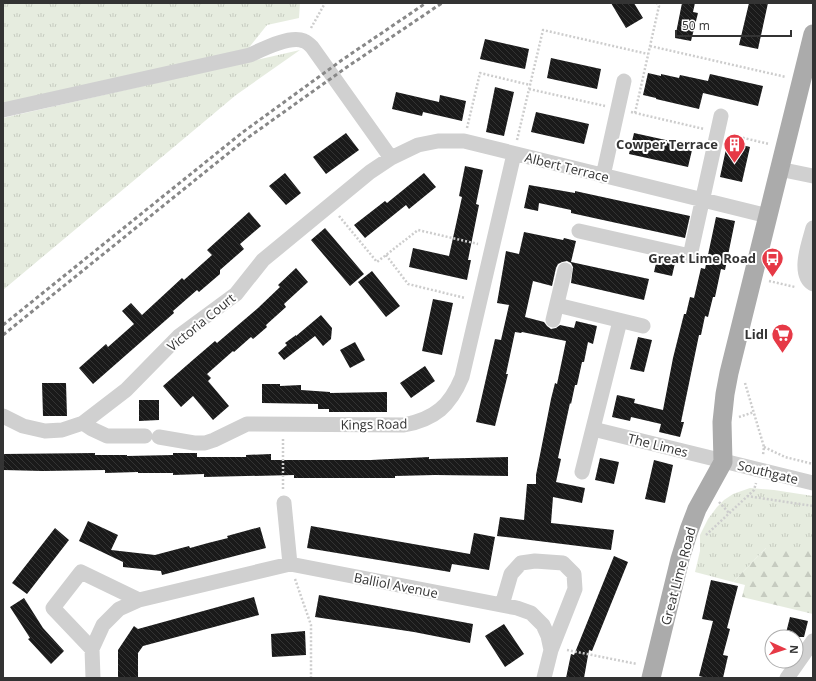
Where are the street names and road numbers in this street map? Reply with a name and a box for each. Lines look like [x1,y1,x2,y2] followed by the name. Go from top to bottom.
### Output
[523,148,611,186] street label: Albert Terrace
[163,289,239,355] street label: Victoria Court
[340,414,408,434] street label: Kings Road
[626,429,690,461] street label: The Limes
[736,456,800,488] street label: Southgate
[656,525,700,627] street label: Great Lime Road
[352,568,440,602] street label: Balliol Avenue

